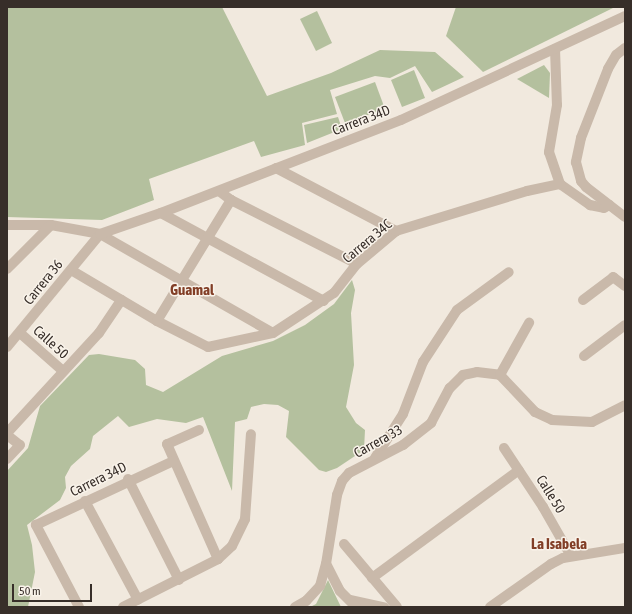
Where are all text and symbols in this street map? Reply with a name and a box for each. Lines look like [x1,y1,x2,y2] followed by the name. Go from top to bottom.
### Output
[330,101,392,139] street label: Carrera 34D
[339,216,395,266] street label: Carrera 34C
[20,256,66,308] street label: Carrera 36
[170,281,214,299] district label: Guamal
[30,322,72,362] street label: Calle 50
[351,421,405,461] street label: Carrera 33
[67,458,129,500] street label: Carrera 34D
[533,472,569,516] street label: Calle 50
[531,535,587,553] district label: La Isabela
[14,576,94,602] scale bar
[19,584,41,598] text: 50 m

